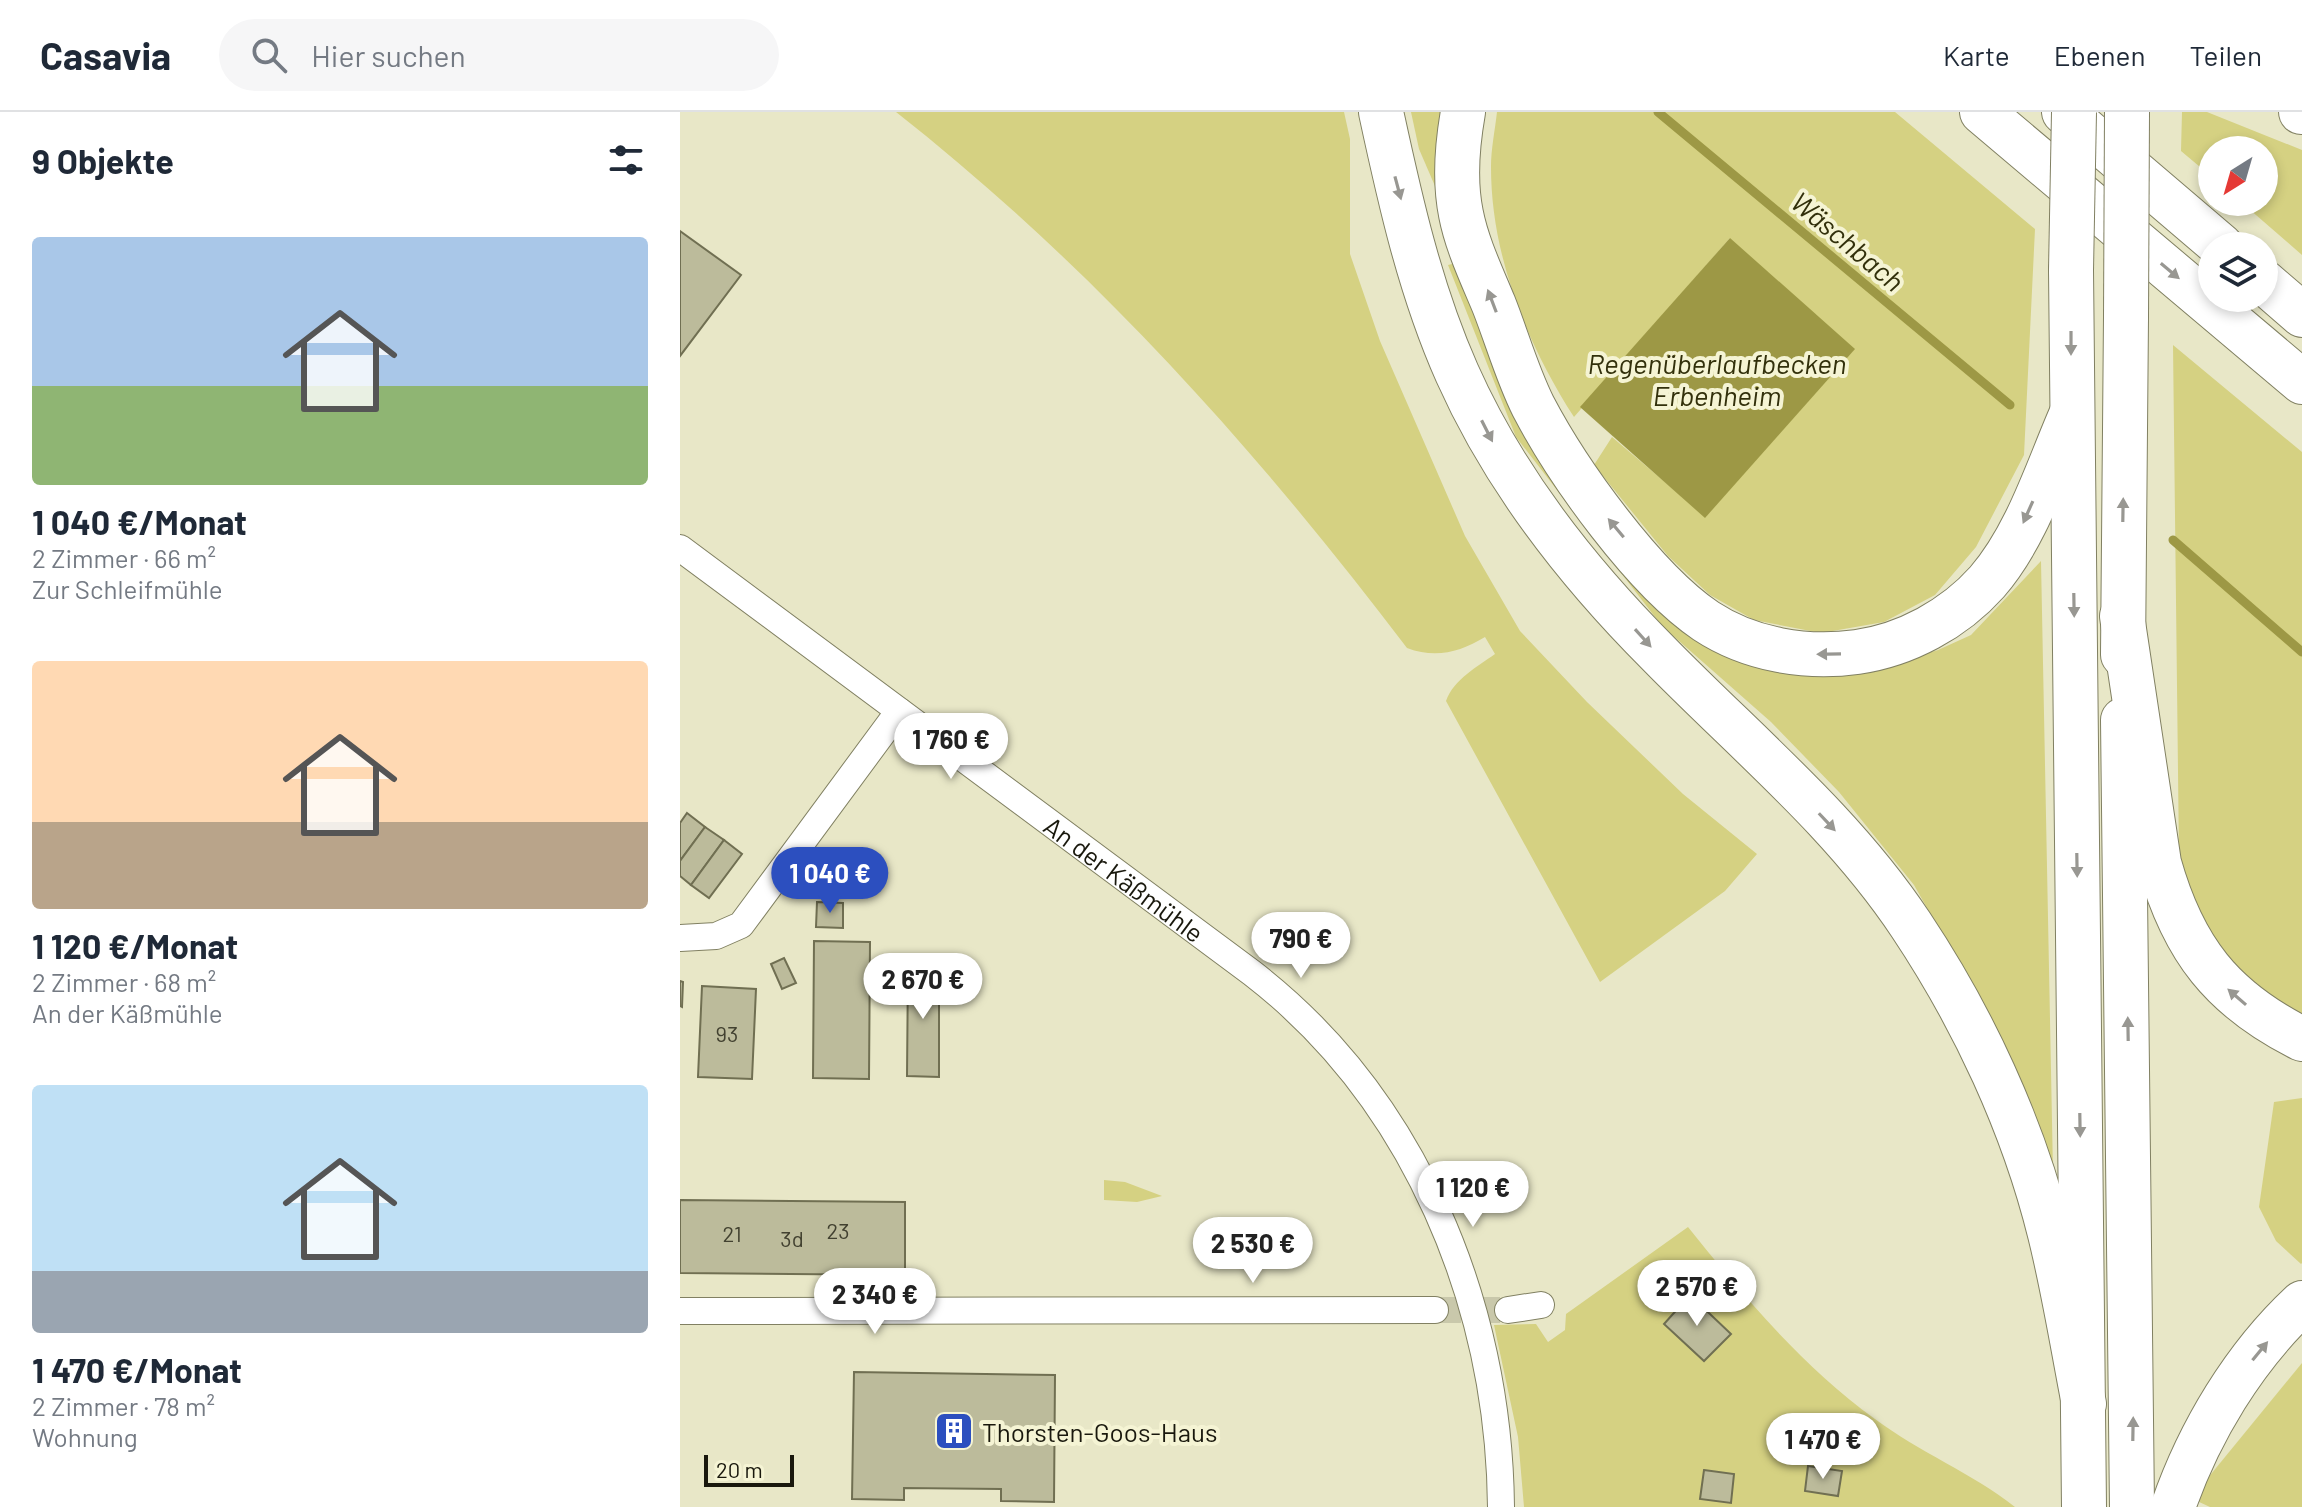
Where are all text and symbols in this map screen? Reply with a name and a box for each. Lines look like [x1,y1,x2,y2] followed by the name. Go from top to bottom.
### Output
[219,19,779,91] search box
[40,32,171,78] text: Casavia
[247,33,291,77] icon: search
[311,37,466,73] text: Hier suchen
[1943,38,2010,72] text: Karte
[2054,38,2146,72] text: Ebenen
[2190,38,2262,72] text: Teilen
[2198,136,2278,216] north arrow
[2198,136,2278,312] map controls
[604,138,648,182] icon: filters
[32,140,174,181] text: 9 Objekte
[1393,176,1405,201] one-way arrow
[1785,184,1911,298] water label: Wäschbach
[2198,232,2278,312] button: layers
[2160,262,2180,279] one-way arrow
[268,289,412,433] icon: home
[1485,289,1498,313] one-way arrow
[2065,331,2077,356] one-way arrow
[1588,346,1846,412] water label: Regenüberlaufbecken Erbenheim
[1481,420,1494,443] one-way arrow
[2117,497,2130,522] one-way arrow
[2022,500,2035,524] one-way arrow
[32,501,247,542] text: 1 040 €/Monat
[1608,518,1625,538] one-way arrow
[32,542,216,573] text: 2 Zimmer · 66 m²
[32,573,223,604] text: Zur Schleifmühle
[2067,593,2080,618] one-way arrow
[1634,628,1652,647] one-way arrow
[1816,647,1841,660] one-way arrow
[268,713,412,857] icon: home
[877,713,1025,781] pin: 1 760 €
[912,723,990,754] text: 1 760 €
[1039,809,1211,948] street label: An der Käßmühle
[1818,812,1836,831] one-way arrow
[756,847,904,915] pin: 1 040 €
[2071,853,2083,878] one-way arrow
[789,857,871,888] text: 1 040 €
[1245,912,1357,980] pin: 790 €
[1269,922,1333,953] text: 790 €
[32,925,238,966] text: 1 120 €/Monat
[849,953,997,1021] pin: 2 670 €
[881,963,965,994] text: 2 670 €
[32,966,216,997] text: 2 Zimmer · 68 m²
[2227,989,2247,1006] one-way arrow
[32,997,223,1028] text: An der Käßmühle
[2122,1016,2134,1041] one-way arrow
[716,1020,738,1046] house number: 93
[2074,1113,2086,1138] one-way arrow
[268,1137,412,1281] icon: home
[1399,1161,1547,1229] pin: 1 120 €
[1436,1171,1510,1202] text: 1 120 €
[827,1217,850,1243] house number: 23
[1179,1217,1327,1285] pin: 2 530 €
[722,1220,742,1246] house number: 21
[780,1225,804,1251] house number: 3d
[1211,1227,1295,1258] text: 2 530 €
[1623,1260,1771,1328] pin: 2 570 €
[801,1268,949,1336] pin: 2 340 €
[1655,1270,1739,1301] text: 2 570 €
[832,1278,918,1309] text: 2 340 €
[2251,1341,2268,1361] one-way arrow
[32,1349,242,1390] text: 1 470 €/Monat
[32,1390,215,1421] text: 2 Zimmer · 78 m²
[933,1410,975,1452] building icon: Thorsten-Goos-Haus
[1749,1413,1897,1481] pin: 1 470 €
[982,1416,1217,1447] place label: Thorsten-Goos-Haus
[2127,1416,2139,1441] one-way arrow
[32,1421,138,1452] text: Wohnung
[1784,1423,1862,1454] text: 1 470 €
[704,1451,794,1487] scale bar
[716,1456,763,1482] text: 20 m

